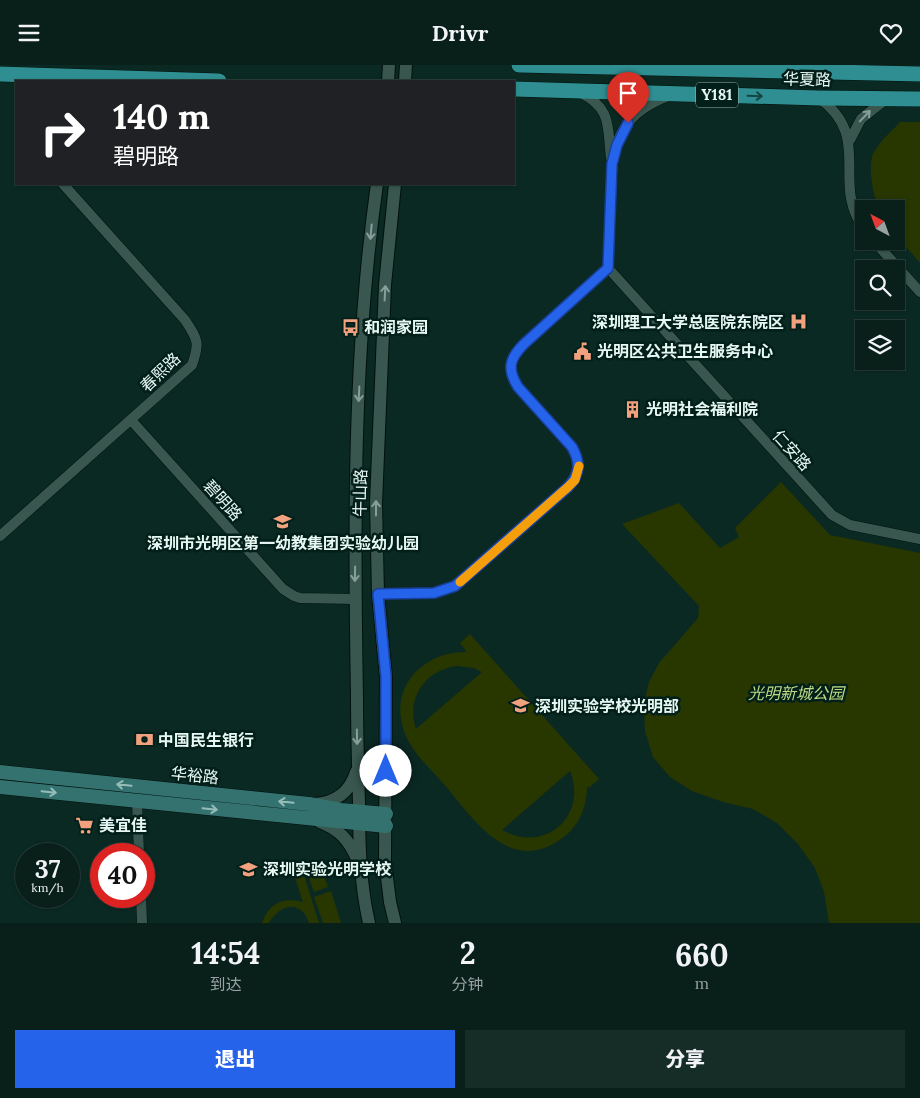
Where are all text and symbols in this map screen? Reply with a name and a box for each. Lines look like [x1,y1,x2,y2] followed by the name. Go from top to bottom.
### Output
[15,19,43,47] icon: menu
[432,19,488,47] text: Drivr
[877,19,905,47] icon: heart
[783,69,831,89] street label: 华夏路
[607,72,649,123] pin
[614,79,642,107] icon: arrive
[696,83,738,107] road number: Y181
[747,91,763,100] one-way arrow
[113,94,210,139] text: 140 m
[30,100,95,165] icon: right
[859,110,871,123] one-way arrow
[113,142,179,170] text: 碧明路
[855,200,905,250] north arrow
[855,200,905,370] map controls
[366,224,376,240] one-way arrow
[855,260,905,310] button: search
[380,285,390,302] one-way arrow
[592,312,784,332] place label: 深圳理工大学总医院东院区
[788,312,808,332] hospital icon: 深圳理工大学总医院东院区
[340,317,360,337] bus stop icon: 和润家园
[364,317,428,337] place label: 和润家园
[855,320,905,370] button: layers
[573,341,593,361] public building icon: 光明区公共卫生服务中心
[597,341,773,361] place label: 光明区公共卫生服务中心
[136,348,184,396] street label: 春熙路
[354,386,363,402] one-way arrow
[622,399,642,419] building icon: 光明社会福利院
[646,399,758,419] place label: 光明社会福利院
[769,425,815,475] street label: 仁安路
[350,469,370,517] street label: 牛山路
[200,475,246,525] street label: 碧明路
[371,500,381,516] one-way arrow
[273,512,293,532] school or university icon: 深圳市光明区第一幼教集团实验幼儿园
[147,533,419,553] place label: 深圳市光明区第一幼教集团实验幼儿园
[350,566,360,582] one-way arrow
[748,683,846,703] park label: 光明新城公园
[511,696,531,716] school or university icon: 深圳实验学校光明部
[535,696,679,716] place label: 深圳实验学校光明部
[353,728,362,744] one-way arrow
[134,730,154,750] bank icon: 中国民生银行
[158,730,254,750] place label: 中国民生银行
[359,744,411,796] position arrow
[170,763,220,787] street label: 华裕路
[116,780,132,790] one-way arrow
[40,787,56,797] one-way arrow
[278,797,294,807] one-way arrow
[202,804,218,813] one-way arrow
[75,815,95,835] supermarket icon: 美宜佳
[99,815,147,835] place label: 美宜佳
[90,843,155,908] speed limit sign: 40
[35,853,60,885] text: 37
[239,859,259,879] school or university icon: 深圳实验光明学校
[263,859,392,879] place label: 深圳实验光明学校
[31,880,64,895] text: km/h
[191,934,260,972] text: 14:54
[460,934,476,972] text: 2
[675,936,729,974] text: 660
[695,973,709,993] text: m
[210,974,242,994] text: 到达
[452,974,484,994] text: 分钟
[15,1030,455,1088] button: 退出
[465,1030,905,1088] button: 分享

